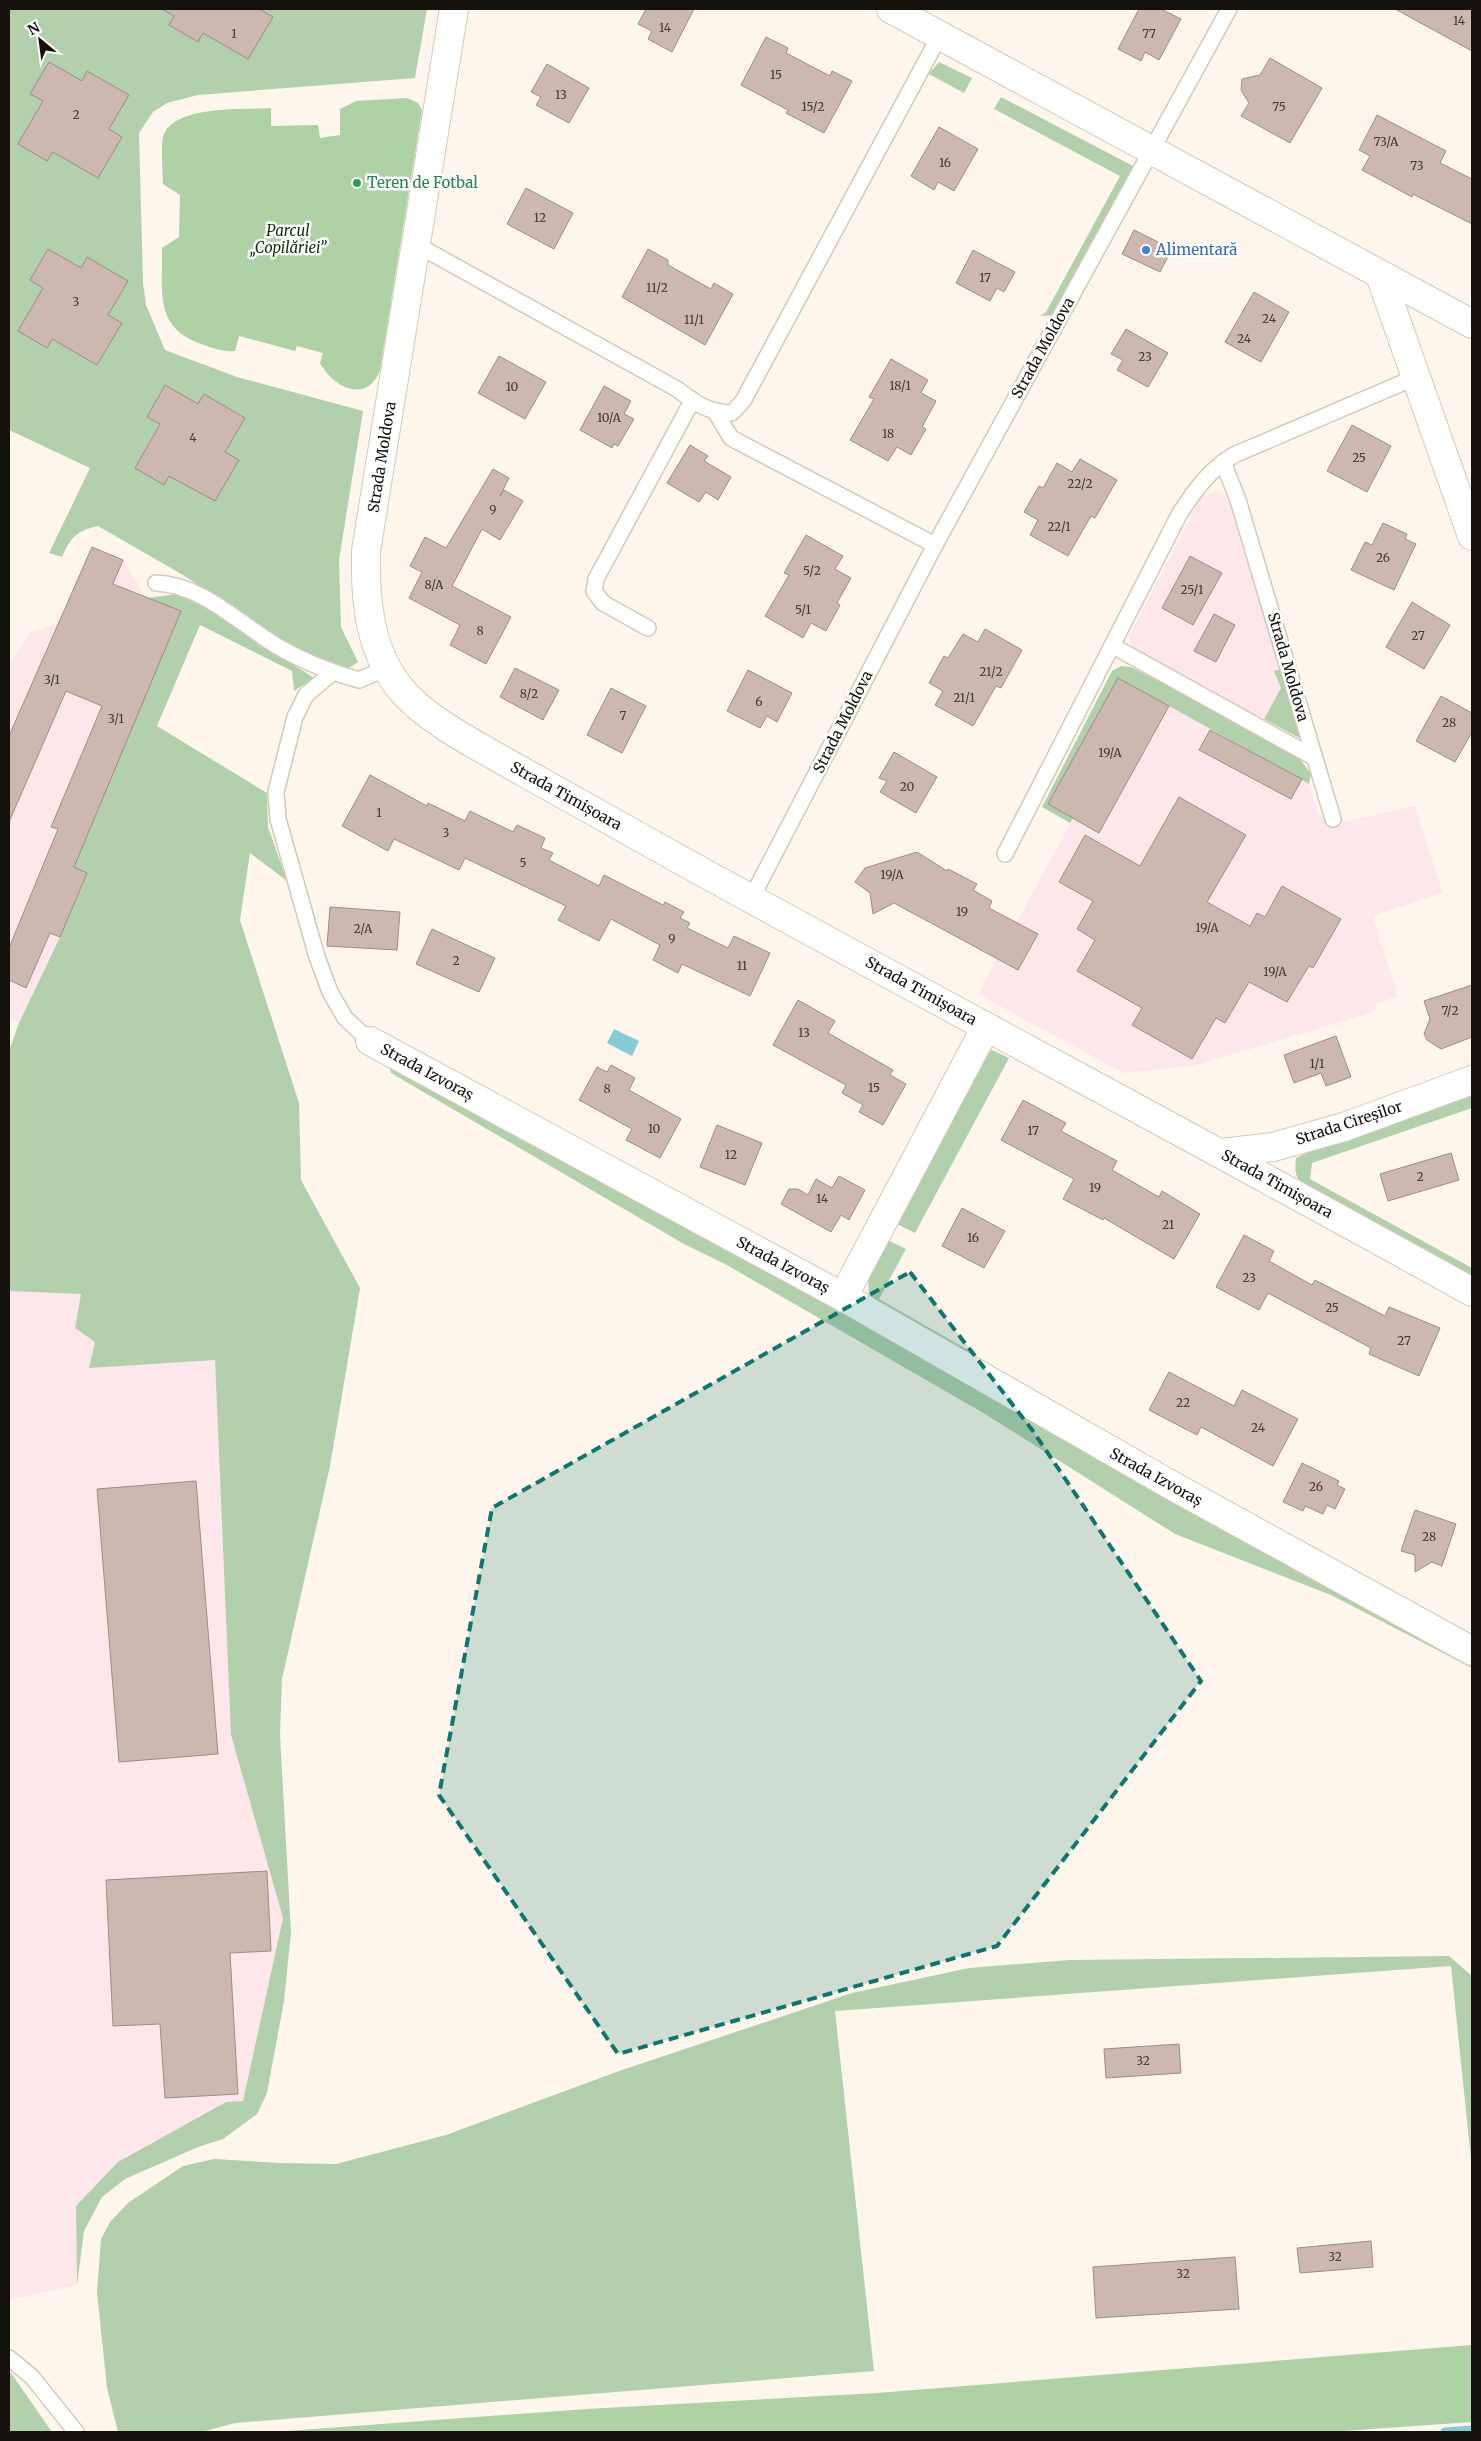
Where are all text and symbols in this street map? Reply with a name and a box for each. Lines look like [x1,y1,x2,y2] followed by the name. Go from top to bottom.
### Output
[1453,13,1466,28] house number: 14
[15,15,65,65] north arrow
[24,18,43,39] text: N
[659,20,672,35] house number: 14
[231,26,237,41] house number: 1
[1142,26,1156,41] house number: 77
[770,67,782,82] house number: 15
[555,87,567,102] house number: 13
[802,99,824,114] house number: 15/2
[1272,99,1286,114] house number: 75
[72,107,80,122] house number: 2
[1373,134,1399,149] house number: 73/A
[939,155,951,170] house number: 16
[1410,158,1424,173] house number: 73
[367,173,478,192] place label: Teren de Fotbal
[351,177,363,189] marker: Teren de Fotbal
[534,210,546,225] house number: 12
[249,221,328,257] park label: Parcul „Copilăriei”
[1155,240,1237,259] place label: Alimentară
[1140,244,1152,256] marker: Alimentară
[979,270,991,285] house number: 17
[646,280,668,295] house number: 11/2
[73,294,80,309] house number: 3
[1007,294,1078,402] street label: Strada Moldova
[1262,311,1277,326] house number: 24
[684,312,705,327] house number: 11/1
[1237,331,1252,346] house number: 24
[1138,349,1152,364] house number: 23
[889,378,911,393] house number: 18/1
[506,379,519,394] house number: 10
[363,400,400,514] street label: Strada Moldova
[597,410,622,425] house number: 10/A
[882,426,894,441] house number: 18
[189,430,197,445] house number: 4
[1352,450,1366,465] house number: 25
[1067,476,1093,491] house number: 22/2
[489,502,497,517] house number: 9
[1047,519,1071,534] house number: 22/1
[1376,550,1390,565] house number: 26
[803,563,821,578] house number: 5/2
[425,577,444,592] house number: 8/A
[1181,582,1204,597] house number: 25/1
[795,602,812,617] house number: 5/1
[1264,610,1313,724] street label: Strada Moldova
[476,623,484,638] house number: 8
[1411,628,1425,643] house number: 27
[979,664,1003,679] house number: 21/2
[809,667,877,776] street label: Strada Moldova
[44,672,61,687] house number: 3/1
[520,686,538,701] house number: 8/2
[953,690,975,705] house number: 21/1
[755,694,763,709] house number: 6
[620,708,627,723] house number: 7
[108,711,125,726] house number: 3/1
[1442,715,1456,730] house number: 28
[1098,745,1122,760] house number: 19/A
[507,757,625,835] street label: Strada Timișoara
[900,779,915,794] house number: 20
[376,805,382,820] house number: 1
[443,825,450,840] house number: 3
[519,855,527,870] house number: 5
[880,867,904,882] house number: 19/A
[956,904,968,919] house number: 19
[1195,920,1219,935] house number: 19/A
[354,921,373,936] house number: 2/A
[668,931,676,946] house number: 9
[862,952,980,1030] street label: Strada Timișoara
[452,953,460,968] house number: 2
[737,958,748,973] house number: 11
[1263,964,1287,979] house number: 19/A
[1441,1003,1459,1018] house number: 7/2
[798,1025,810,1040] house number: 13
[377,1039,477,1105] street label: Strada Izvoraș
[1310,1056,1325,1071] house number: 1/1
[868,1080,880,1095] house number: 15
[603,1081,611,1096] house number: 8
[1293,1096,1405,1150] street label: Strada Cireșilor
[648,1121,661,1136] house number: 10
[1027,1123,1039,1138] house number: 17
[1218,1145,1336,1223] street label: Strada Timișoara
[725,1147,737,1162] house number: 12
[1416,1169,1424,1184] house number: 2
[1089,1180,1101,1195] house number: 19
[816,1191,829,1206] house number: 14
[1162,1217,1175,1232] house number: 21
[967,1230,979,1245] house number: 16
[733,1232,833,1298] street label: Strada Izvoraș
[1242,1270,1256,1285] house number: 23
[1325,1300,1339,1315] house number: 25
[1397,1333,1411,1348] house number: 27
[1176,1395,1190,1410] house number: 22
[1251,1420,1266,1435] house number: 24
[1106,1443,1206,1511] street label: Strada Izvoraș
[1309,1479,1323,1494] house number: 26
[1422,1529,1436,1544] house number: 28
[1136,2053,1150,2068] house number: 32
[1328,2249,1342,2264] house number: 32
[1176,2266,1190,2281] house number: 32

